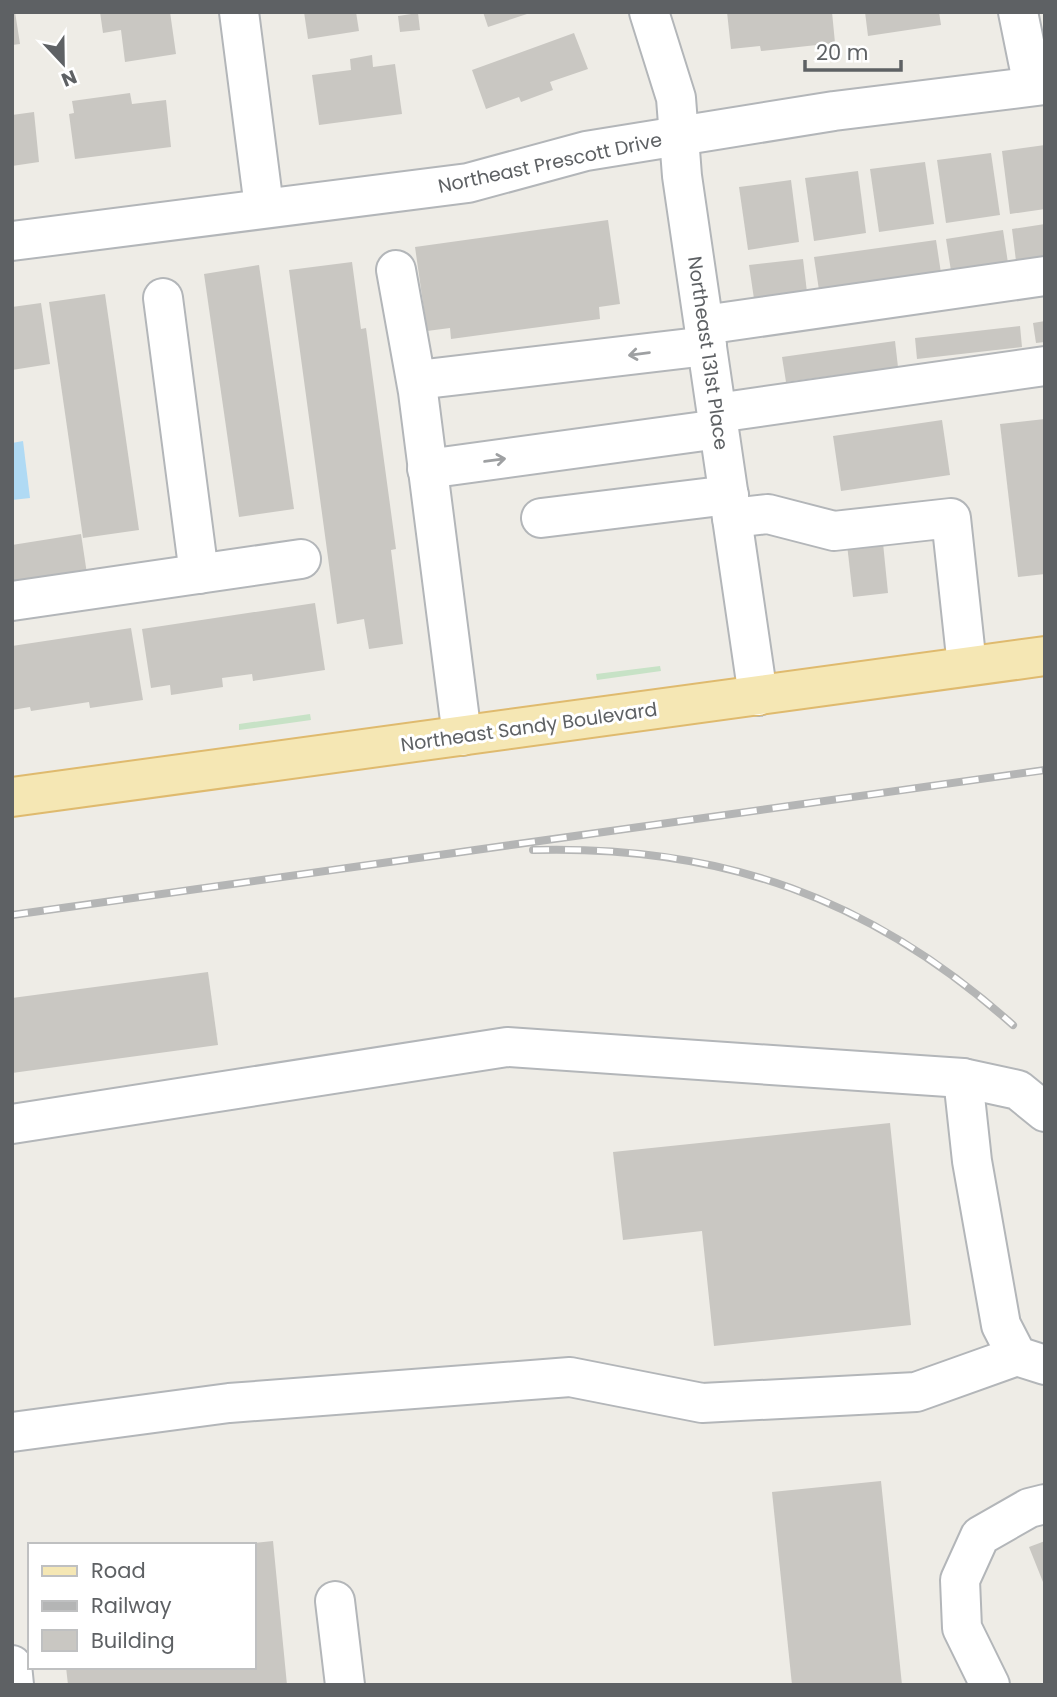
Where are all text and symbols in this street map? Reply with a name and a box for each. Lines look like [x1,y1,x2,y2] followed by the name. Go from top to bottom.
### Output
[28,28,98,98] north arrow
[805,28,901,72] scale bar
[816,38,869,67] text: 20 m
[57,63,81,93] text: N
[436,126,664,200] street label: Northeast Prescott Drive
[681,254,735,452] street label: Northeast 131st Place
[628,347,651,360] one-way arrow
[483,453,505,466] one-way arrow
[399,696,659,758] street label: Northeast Sandy Boulevard
[28,1543,256,1669] legend
[91,1556,146,1585] text: Road
[91,1591,172,1620] text: Railway
[91,1626,175,1655] text: Building

